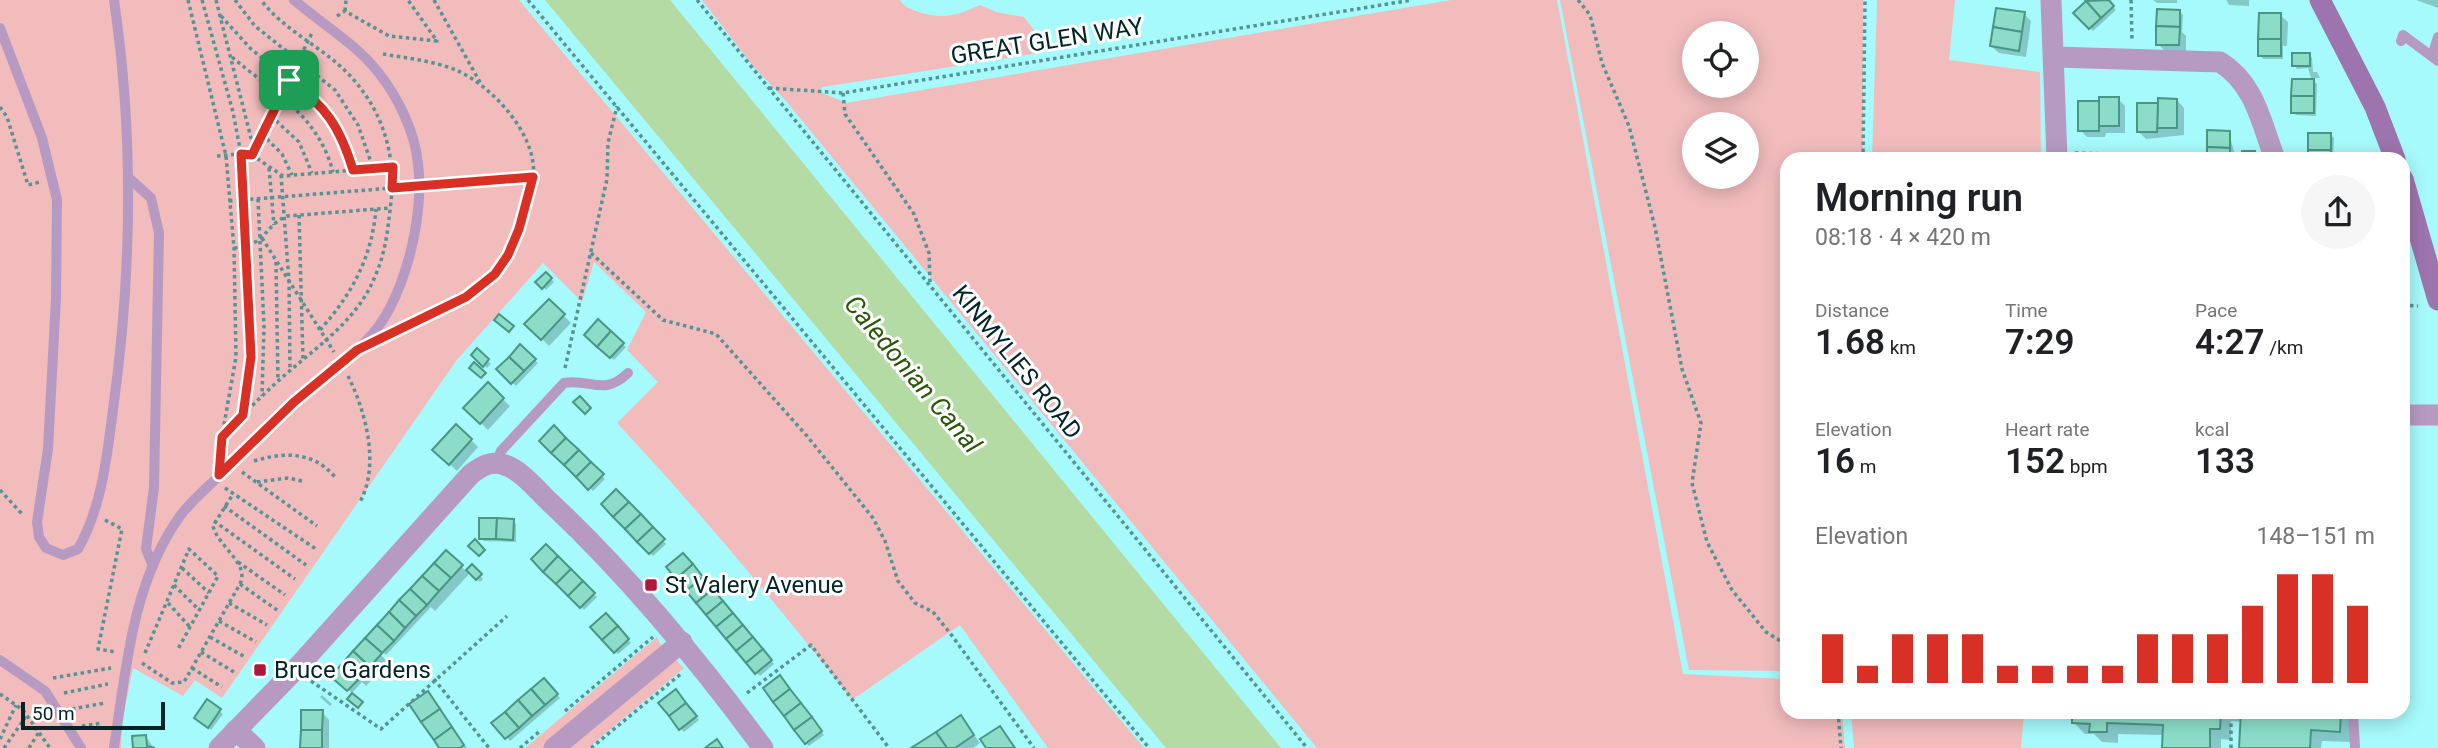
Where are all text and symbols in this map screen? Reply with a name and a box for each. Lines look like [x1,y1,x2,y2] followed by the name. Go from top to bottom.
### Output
[949,12,1146,70] street label: GREAT GLEN WAY
[1682,21,1759,189] map controls
[1682,21,1759,98] button: locate
[259,50,319,110] pin
[270,61,308,99] icon: arrive
[1682,112,1759,189] button: layers
[2301,175,2375,249] button: share
[1815,176,2023,220] text: Morning run
[1815,224,1991,251] text: 08:18 · 4 × 420 m
[946,280,1088,444] street label: KINMYLIES ROAD
[838,289,988,459] water label: Caledonian Canal
[1815,299,1889,322] text: Distance
[2005,299,2048,322] text: Time
[2195,299,2237,322] text: Pace
[1815,322,1885,363] text: 1.68
[2005,322,2075,363] text: 7:29
[2195,322,2265,363] text: 4:27
[1885,336,1916,359] text: km
[2265,336,2303,359] text: /km
[1815,418,1892,441] text: Elevation
[2005,418,2090,441] text: Heart rate
[2195,418,2229,441] text: kcal
[1815,441,1855,482] text: 16
[2005,441,2065,482] text: 152
[2195,441,2255,482] text: 133
[1855,455,1876,478] text: m
[2065,455,2108,478] text: bpm
[1815,523,1908,550] text: Elevation
[2256,523,2375,550] text: 148–151 m
[665,571,844,599] place label: St Valery Avenue
[643,577,659,593] marker: St Valery Avenue
[274,656,431,684] place label: Bruce Gardens
[252,662,268,678] marker: Bruce Gardens
[21,699,164,731] scale bar
[32,702,75,725] text: 50 m

